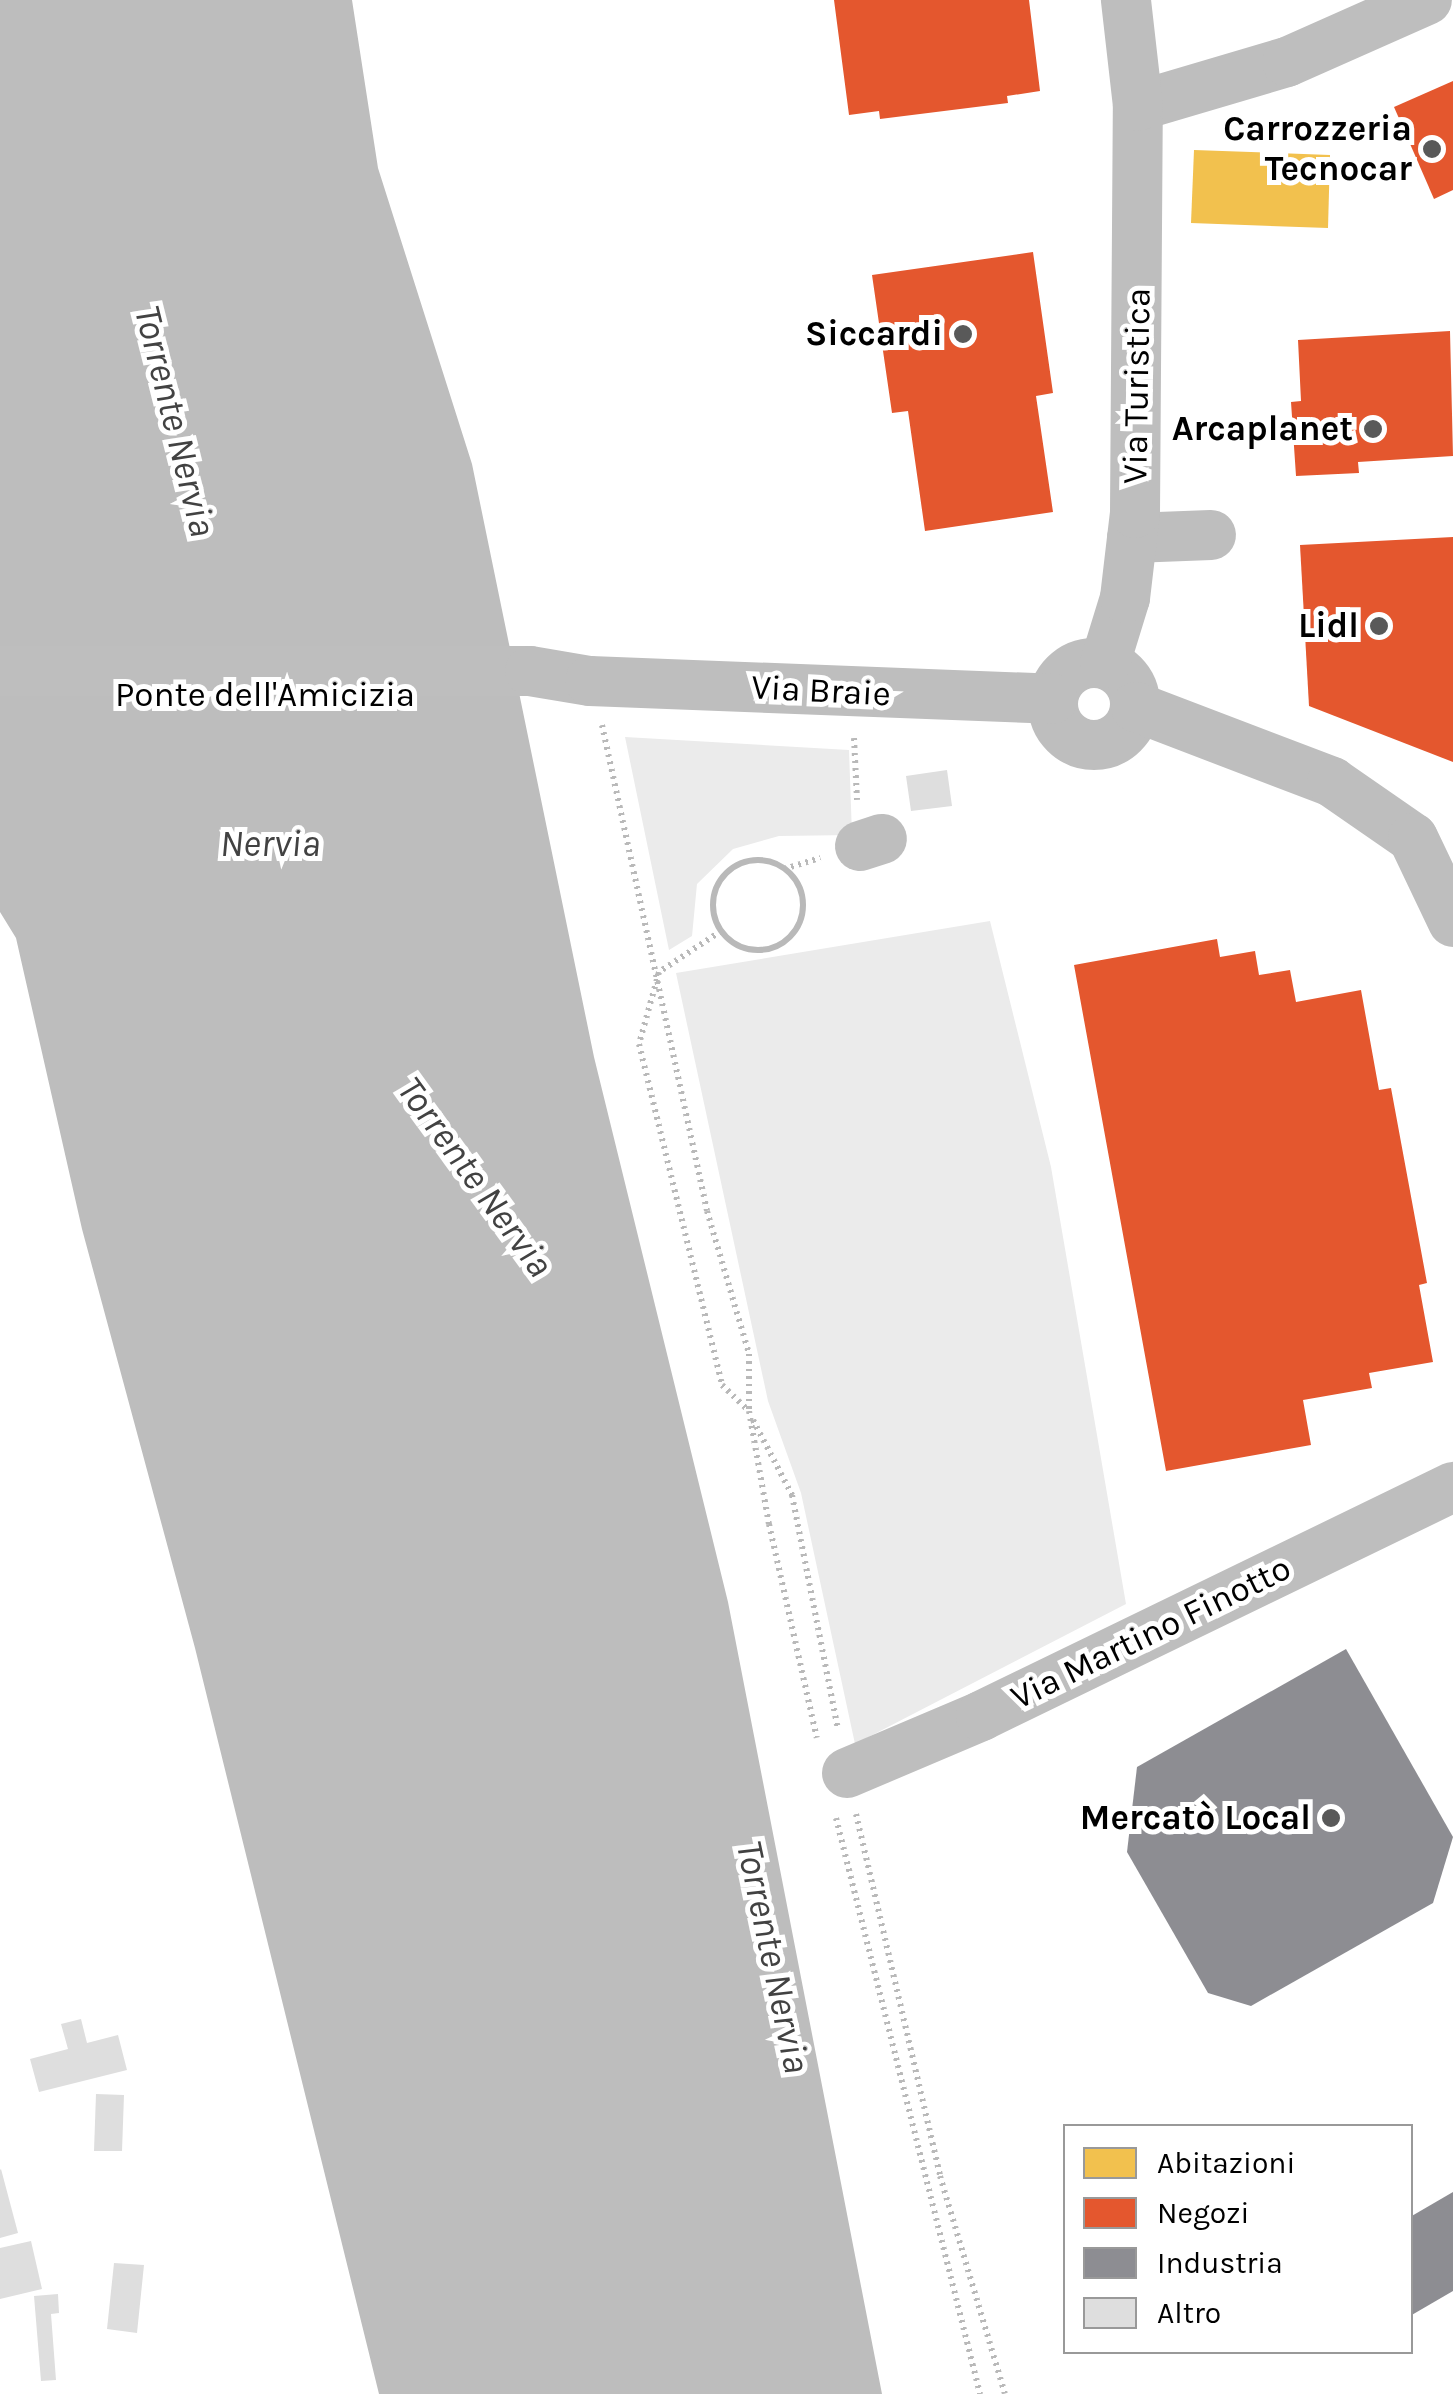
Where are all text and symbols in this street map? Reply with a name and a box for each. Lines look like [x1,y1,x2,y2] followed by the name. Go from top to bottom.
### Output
[1223,108,1412,190] place label: Carrozzeria Tecnocar
[1421,138,1443,160] marker: Carrozzeria Tecnocar
[1114,287,1160,485] street label: Via Turistica
[124,301,226,541] water label: Torrente Nervia
[805,313,943,355] place label: Siccardi
[952,323,974,345] marker: Siccardi
[1172,408,1353,450] place label: Arcaplanet
[1362,418,1384,440] marker: Arcaplanet
[1298,605,1359,647] place label: Lidl
[1368,615,1390,637] marker: Lidl
[750,666,892,716] street label: Via Braie
[115,674,415,716] street label: Ponte dell'Amicizia
[220,821,320,867] water label: Nervia
[387,1068,563,1286] water label: Torrente Nervia
[1004,1547,1298,1719] street label: Via Martino Finotto
[1080,1797,1311,1839] place label: Mercatò Local
[1320,1807,1342,1829] marker: Mercatò Local
[726,1837,820,2077] water label: Torrente Nervia
[1063,2124,1413,2354] legend
[1157,2145,1295,2181] text: Abitazioni
[1157,2195,1249,2231] text: Negozi
[1157,2245,1283,2281] text: Industria
[1157,2295,1221,2331] text: Altro

